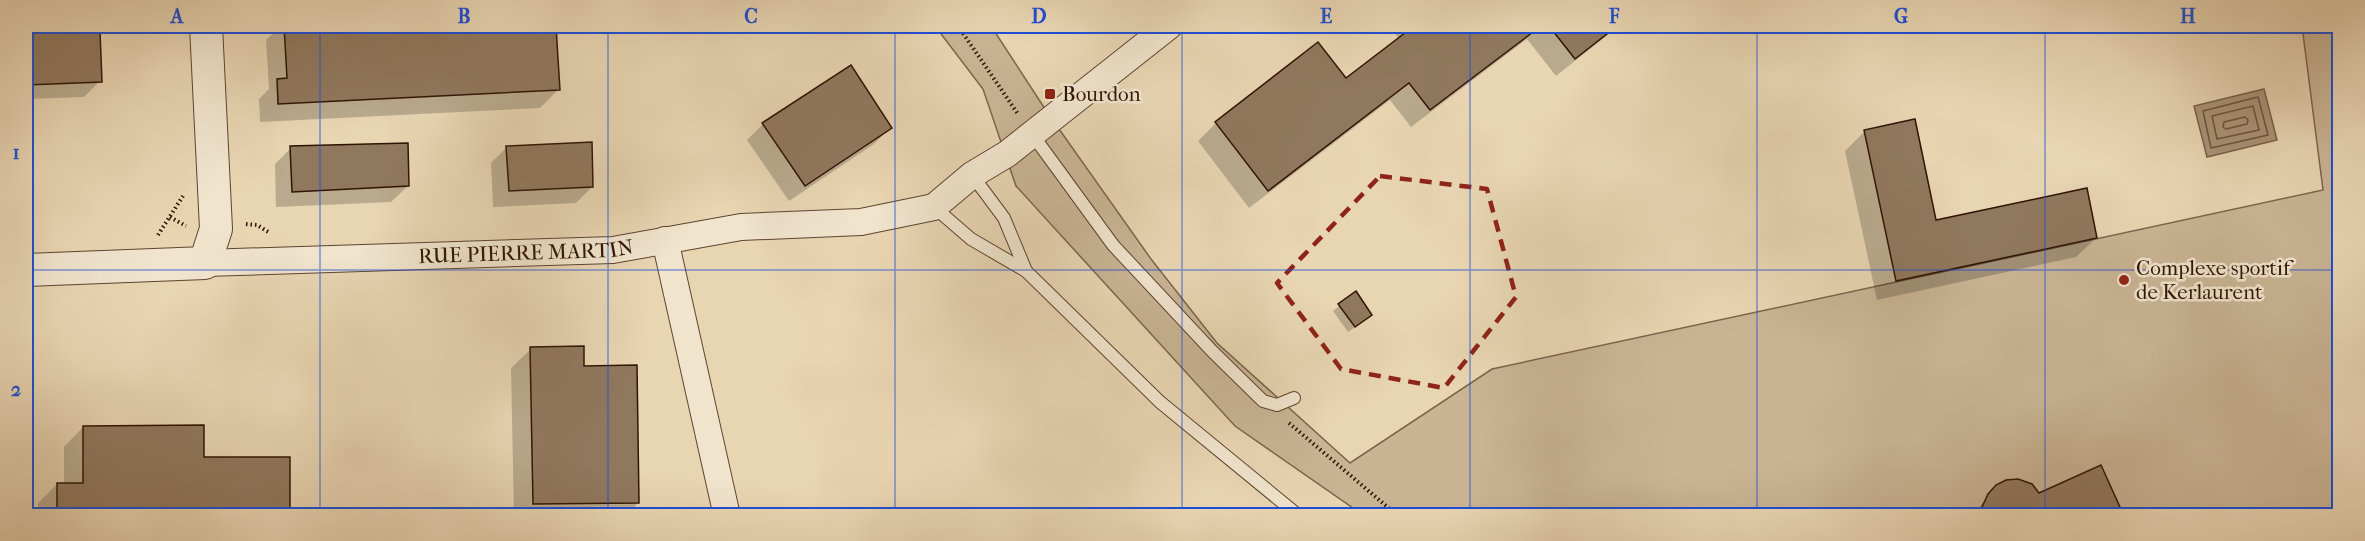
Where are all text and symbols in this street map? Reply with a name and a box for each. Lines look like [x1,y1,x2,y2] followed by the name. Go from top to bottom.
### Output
[169,5,185,28] text: A
[457,5,471,28] text: B
[744,5,758,28] text: C
[1031,5,1047,28] text: D
[1320,5,1332,28] text: E
[1608,5,1620,28] text: F
[1894,5,1908,28] text: G
[2180,5,2196,28] text: H
[1062,82,1141,106] place label: Bourdon
[1043,87,1057,101] marker: Bourdon
[12,141,20,164] text: 1
[418,235,635,268] street label: RUE PIERRE MARTIN
[2136,256,2294,304] place label: Complexe sportif de Kerlaurent
[2117,273,2131,287] marker: Complexe sportif de Kerlaurent
[11,378,21,401] text: 2

